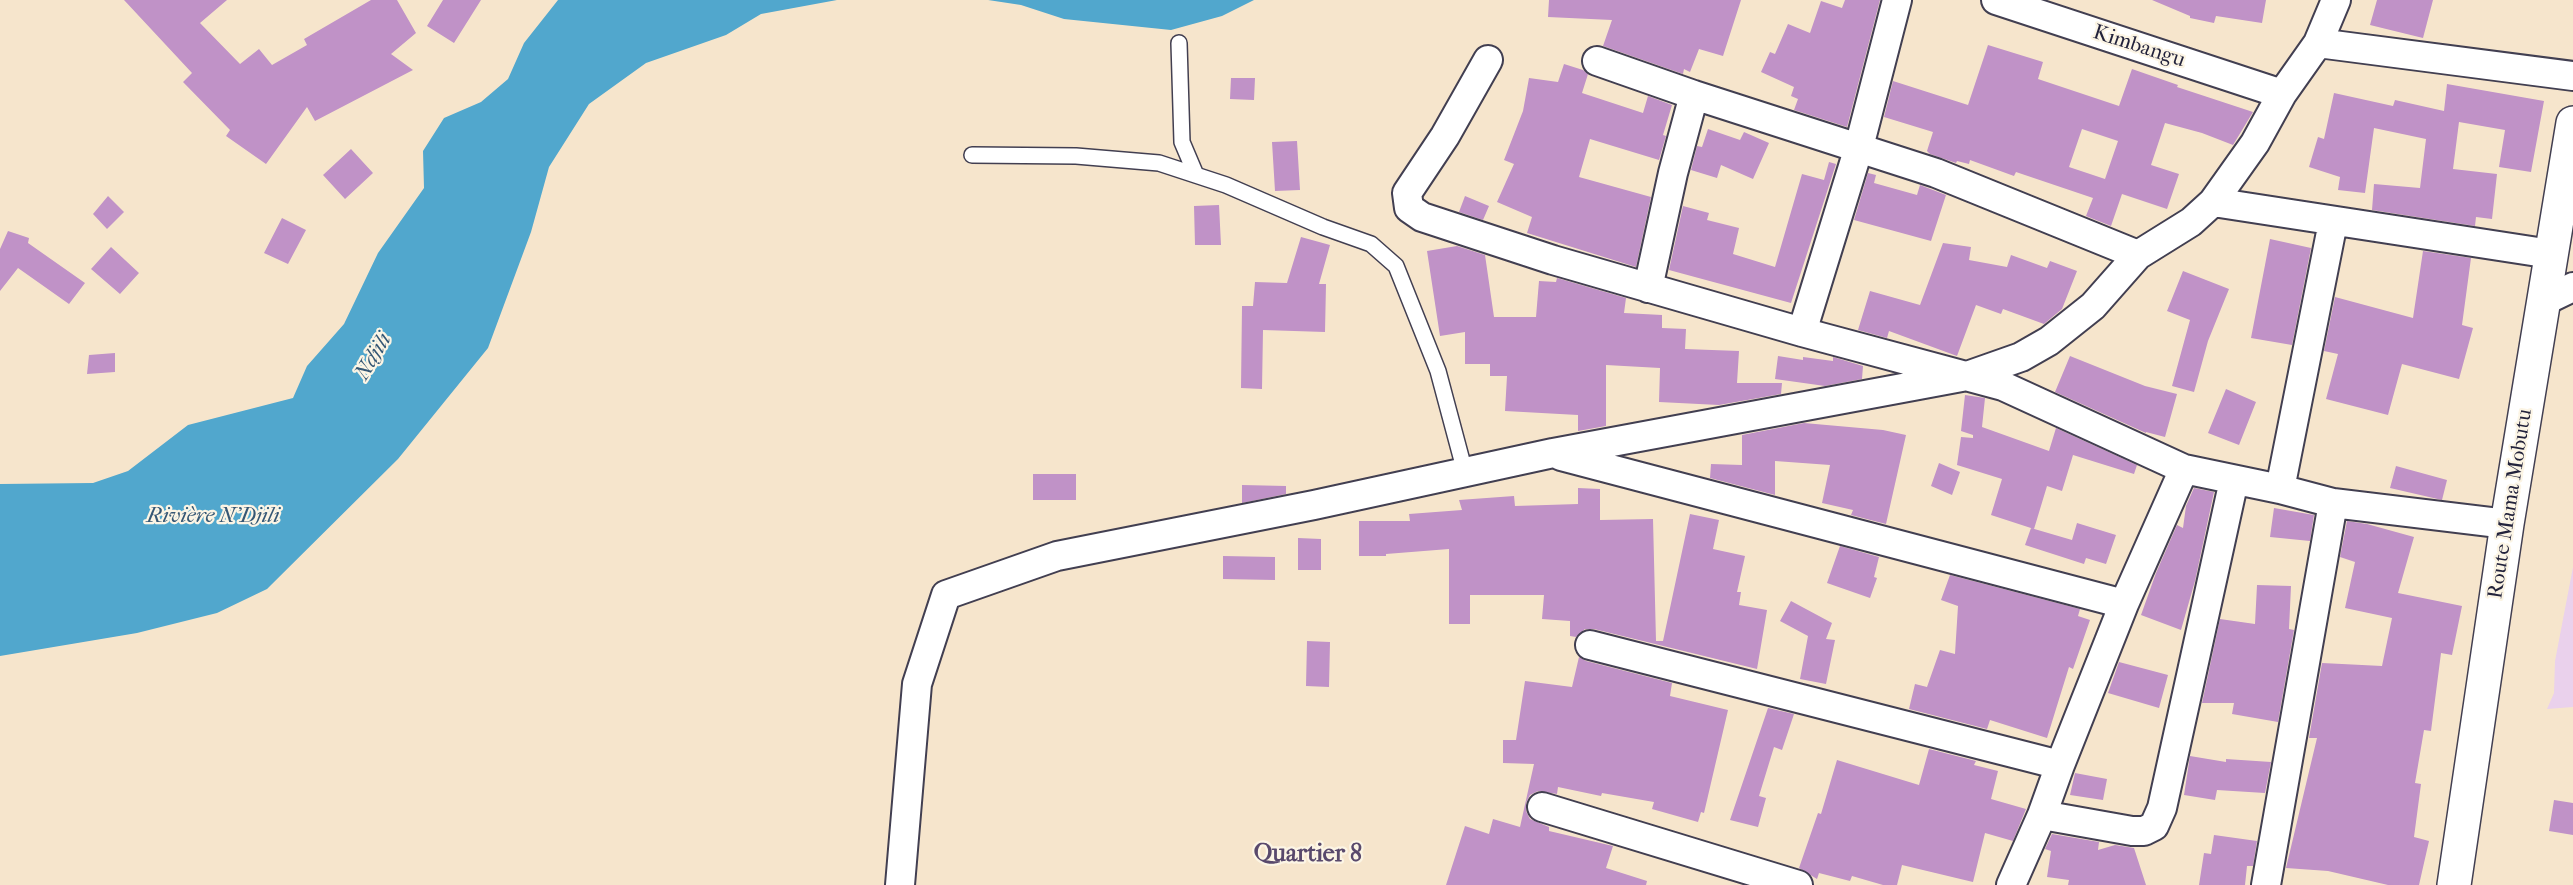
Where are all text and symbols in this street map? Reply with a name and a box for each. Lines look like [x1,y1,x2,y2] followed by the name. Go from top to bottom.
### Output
[2090,20,2188,74] street label: Kimbangu
[350,329,398,385] water label: Ndjili
[2484,407,2538,601] street label: Route Mama Mobutu
[147,504,279,530] water label: Rivière N'Djili
[1254,841,1362,869] district label: Quartier 8

